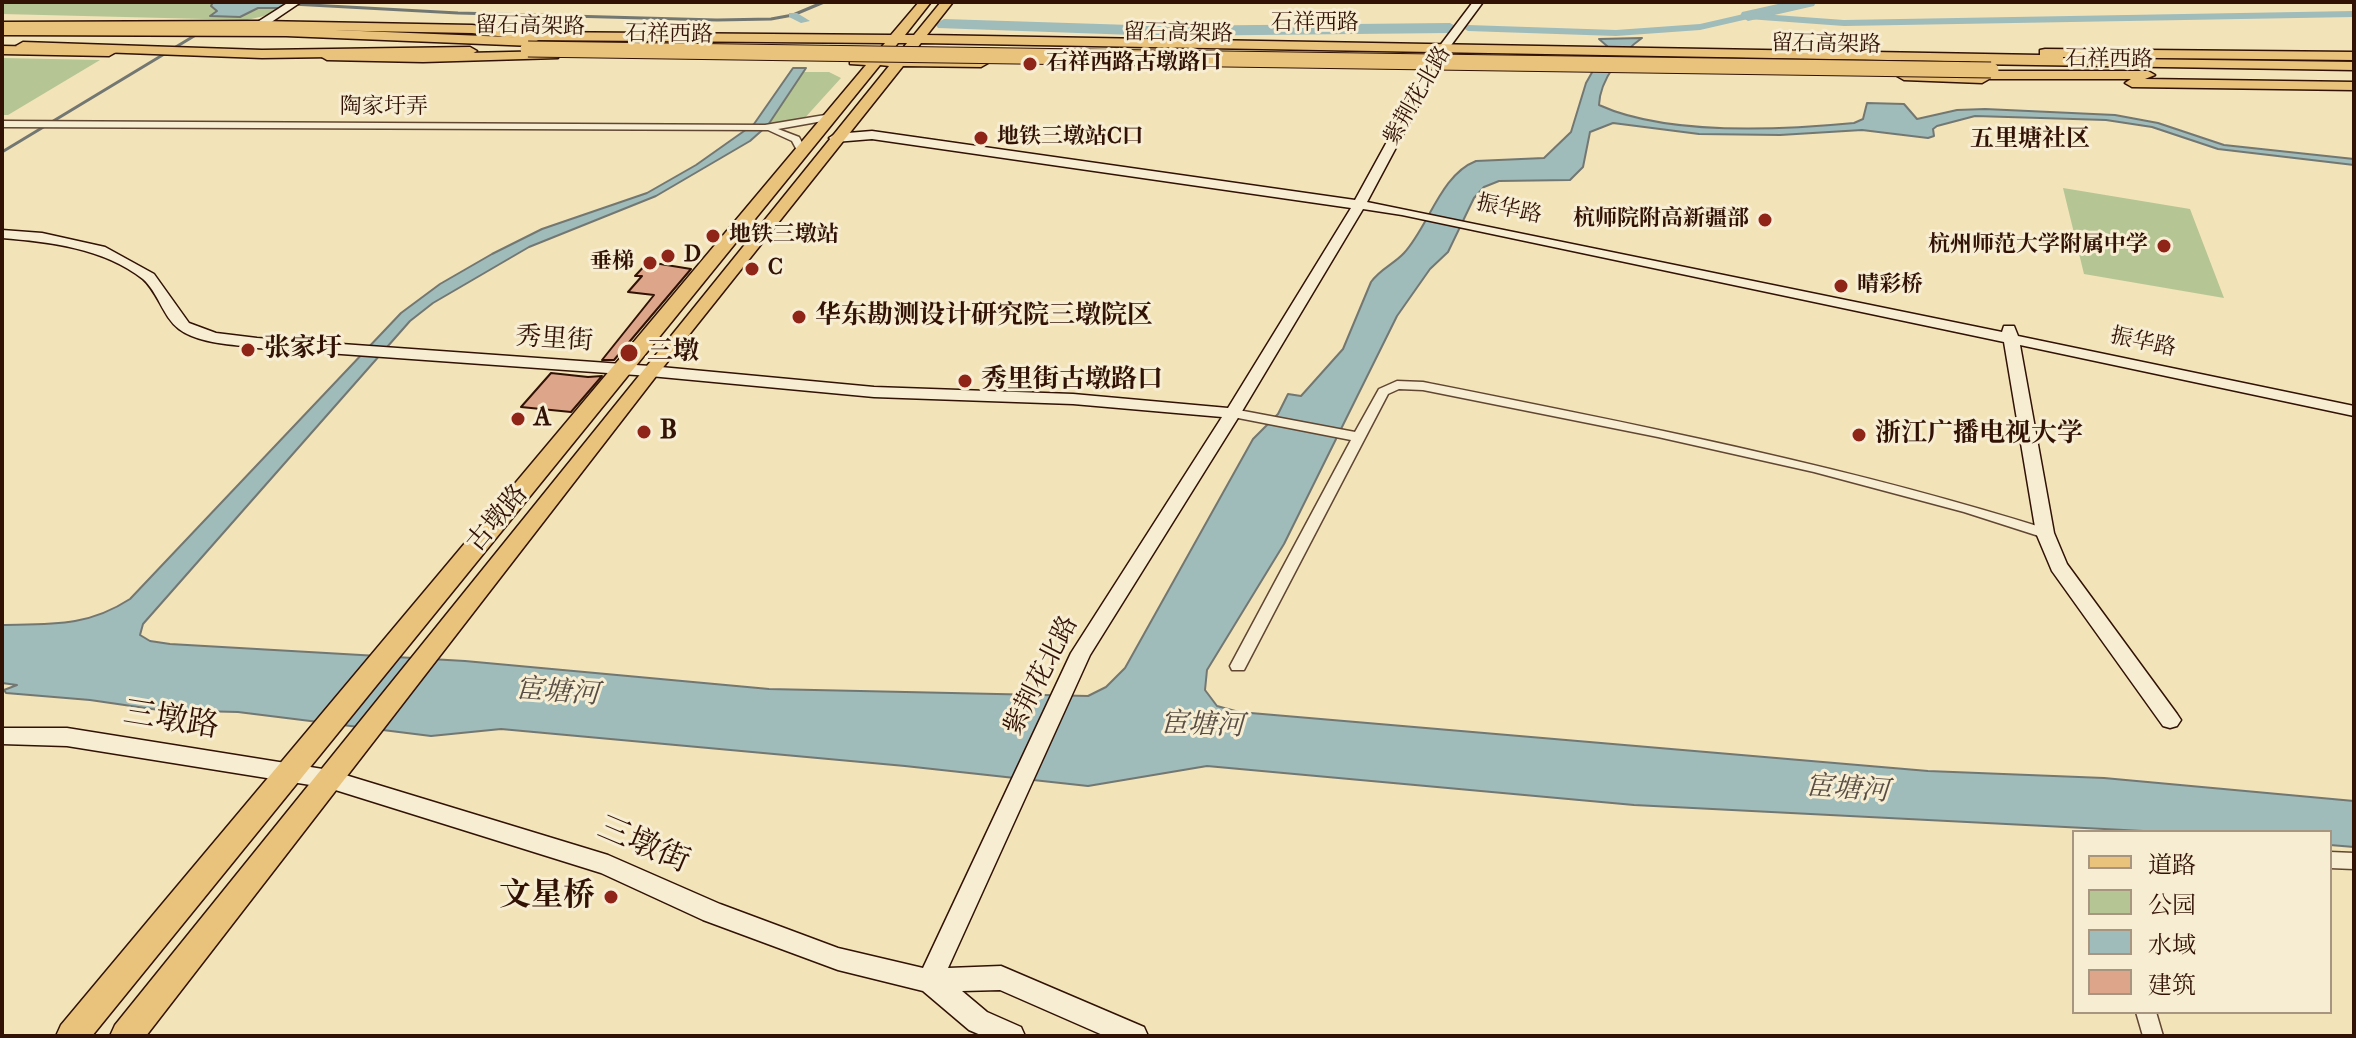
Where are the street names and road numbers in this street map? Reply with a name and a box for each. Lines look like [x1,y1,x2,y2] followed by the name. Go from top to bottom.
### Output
[1271,11,1359,37] street label: 石祥西路
[475,13,585,41] street label: 留石高架路
[1123,20,1233,48] street label: 留石高架路
[625,21,713,49] street label: 石祥西路
[1771,31,1881,59] street label: 留石高架路
[1379,42,1457,150] street label: 紫荆花北路
[2065,46,2153,74] street label: 石祥西路
[340,95,428,121] street label: 陶家圩弄
[1474,190,1544,230] street label: 振华路
[514,322,594,358] street label: 秀里街
[2108,323,2178,363] street label: 振华路
[461,479,535,559] street label: 古墩路
[999,611,1085,741] street label: 紫荆花北路
[121,695,221,747] street label: 三墩路
[591,810,695,882] street label: 三墩街

